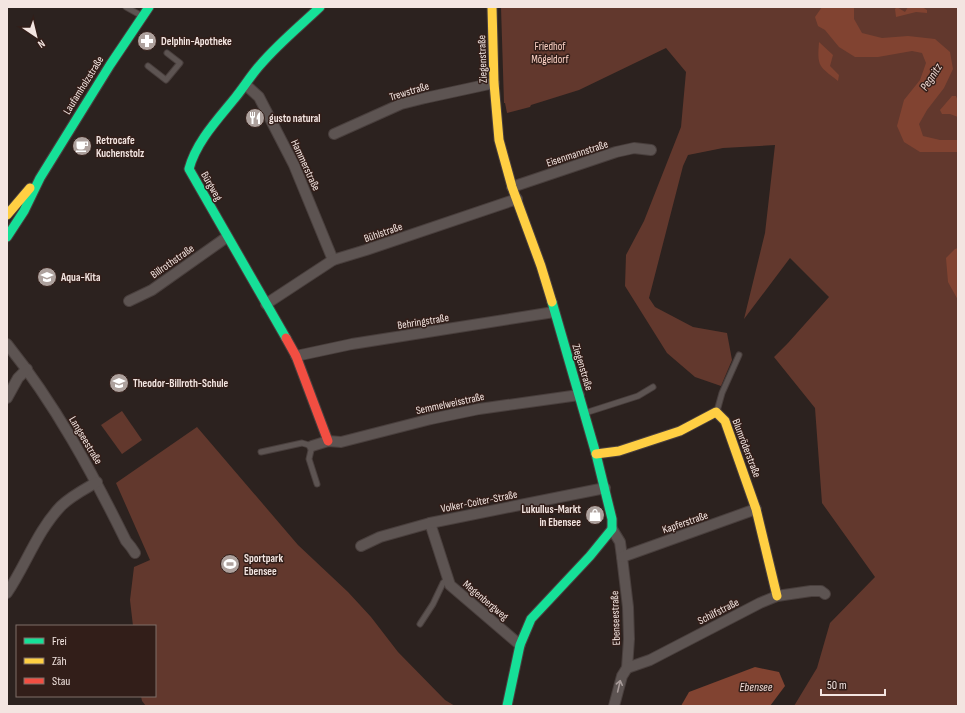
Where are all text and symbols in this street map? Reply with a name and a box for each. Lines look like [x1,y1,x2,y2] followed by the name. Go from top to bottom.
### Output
[16,16,56,56] north arrow
[136,30,158,52] pharmacy icon: Delphin-Apotheke
[161,35,232,48] place label: Delphin-Apotheke
[475,35,490,83] street label: Ziegenstraße
[35,37,48,51] text: N
[531,40,570,66] park label: Friedhof Mögeldorf
[60,54,106,117] street label: Laufamholzstraße
[917,60,946,94] water label: Pegnitz
[388,79,431,104] street label: Trewstraße
[244,107,266,129] restaurant icon: gusto natural
[269,112,321,125] place label: gusto natural
[96,134,145,160] place label: Retrocafe Kuchenstolz
[71,135,93,157] cafe icon: Retrocafe Kuchenstolz
[545,137,610,170] street label: Eisenmannstraße
[288,138,323,193] street label: Hammerstraße
[198,169,225,204] street label: Bürgweg
[362,220,404,245] street label: Bühlstraße
[148,242,197,281] street label: Billrothstraße
[36,266,58,288] school or university icon: Aqua-Kita
[60,271,101,284] place label: Aqua-Kita
[396,311,450,332] street label: Behringstraße
[569,342,596,392] street label: Ziegenstraße
[108,372,130,394] school or university icon: Theodor-Billroth-Schule
[133,377,229,390] place label: Theodor-Billroth-Schule
[415,390,486,417] street label: Semmelweisstraße
[66,414,105,467] street label: Langseestraße
[729,417,764,479] street label: Blumröderstraße
[440,488,518,515] street label: Volker-Coiter-Straße
[522,503,581,529] place label: Lukullus-Markt in Ebensee
[584,504,606,526] shop icon: Lukullus-Markt in Ebensee
[661,509,710,536] street label: Kapferstraße
[244,552,283,578] place label: Sportpark Ebensee
[219,553,241,575] sports icon: Sportpark Ebensee
[460,578,512,624] street label: Megenbergweg
[608,590,623,645] street label: Ebenseestraße
[695,596,741,627] street label: Schilfstraße
[16,625,156,697] legend
[52,634,67,649] text: Frei
[52,654,67,669] text: Zäh
[821,671,885,697] scale bar
[52,674,70,689] text: Stau
[827,678,847,693] text: 50 m
[616,680,623,693] one-way arrow
[740,680,773,695] water label: Ebensee

